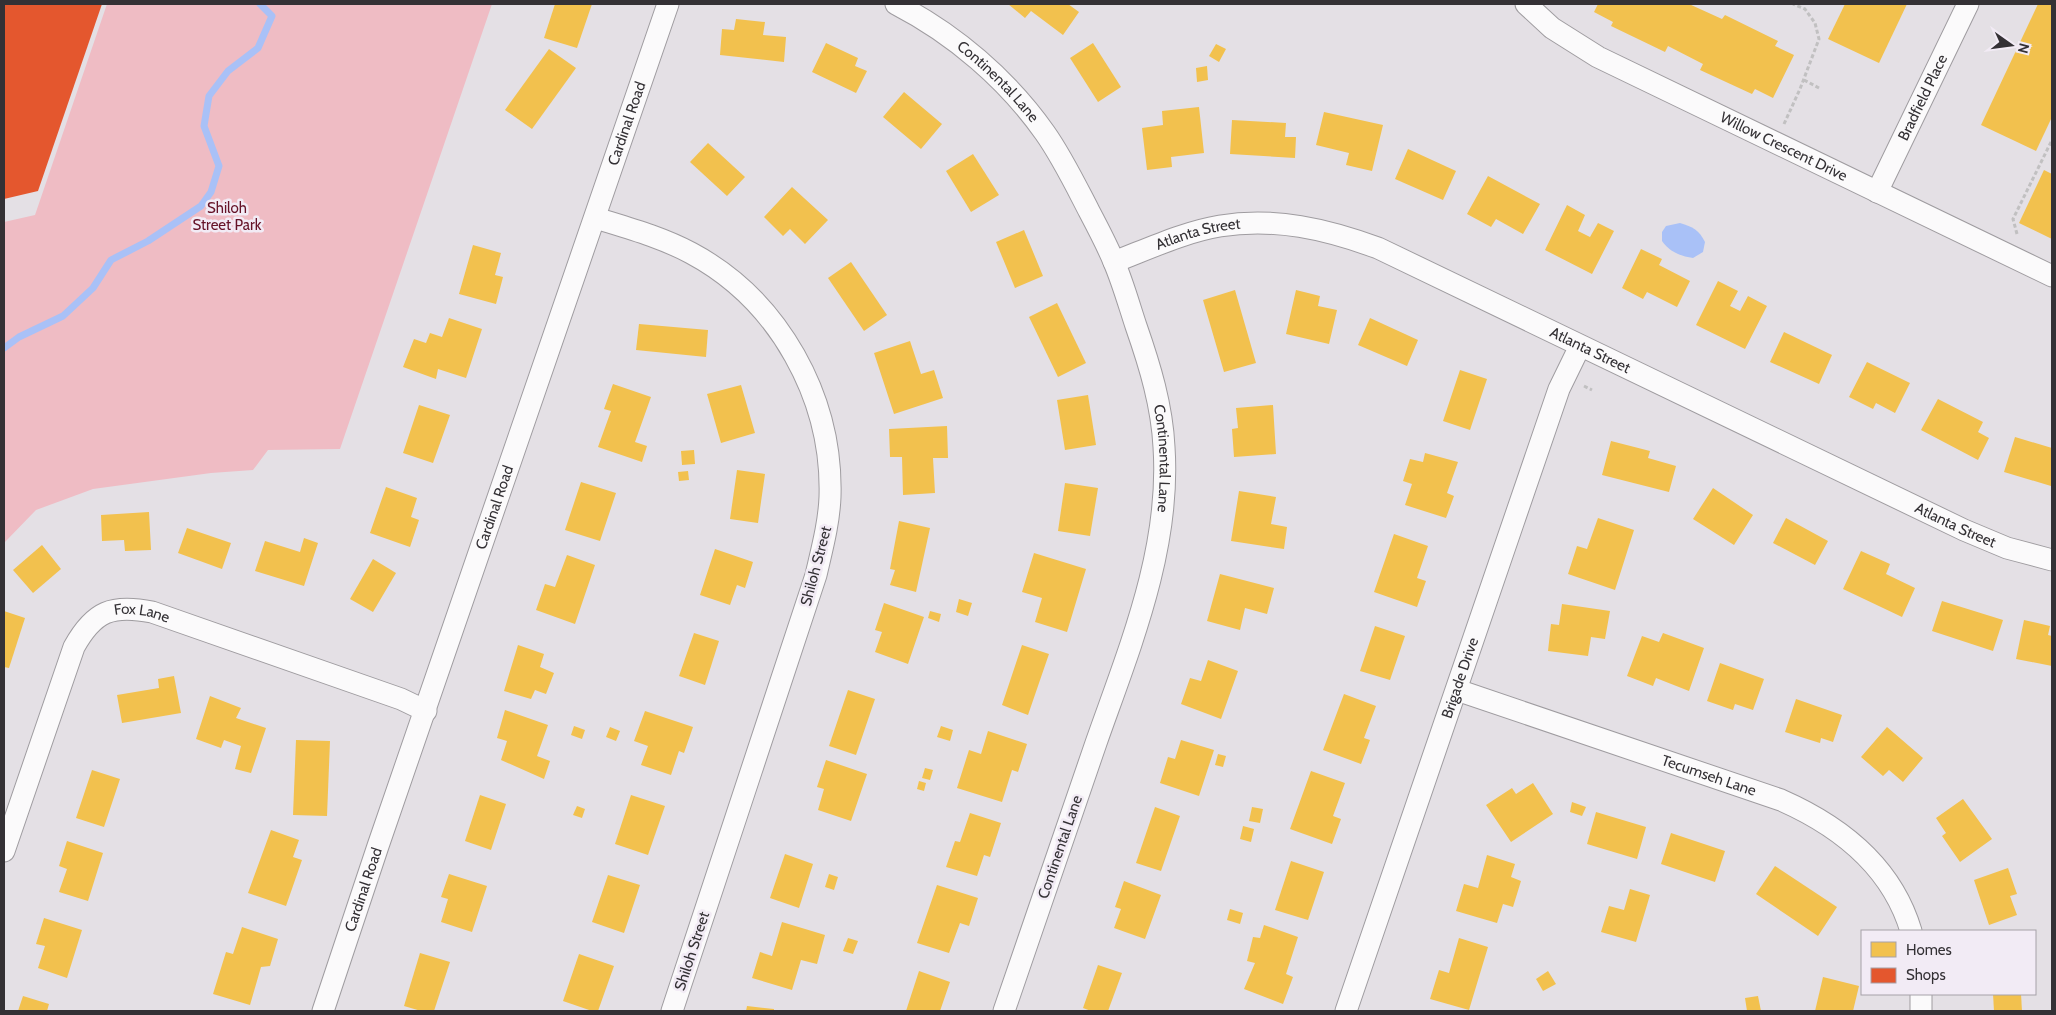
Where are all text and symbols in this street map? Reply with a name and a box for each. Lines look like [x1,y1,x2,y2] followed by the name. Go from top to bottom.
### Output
[1986,20,2036,70] north arrow
[954,37,1043,126] street label: Continental Lane
[2014,41,2034,55] text: N
[1894,51,1951,144] street label: Bradfield Place
[604,79,650,168] street label: Cardinal Road
[1717,108,1851,185] street label: Willow Crescent Drive
[193,199,262,234] park label: Shiloh Street Park
[1153,215,1241,254] street label: Atlanta Street
[1547,323,1633,377] street label: Atlanta Street
[1150,403,1174,514] street label: Continental Lane
[472,463,517,552] street label: Cardinal Road
[1912,499,1999,551] street label: Atlanta Street
[797,524,835,608] street label: Shiloh Street
[113,600,172,627] street label: Fox Lane
[1438,635,1482,721] street label: Brigade Drive
[1659,751,1759,800] street label: Tecumseh Lane
[1034,793,1086,901] street label: Continental Lane
[341,845,386,934] street label: Cardinal Road
[671,909,713,993] street label: Shiloh Street
[1861,930,2036,995] legend
[1906,941,1952,959] text: Homes
[1906,966,1946,984] text: Shops

